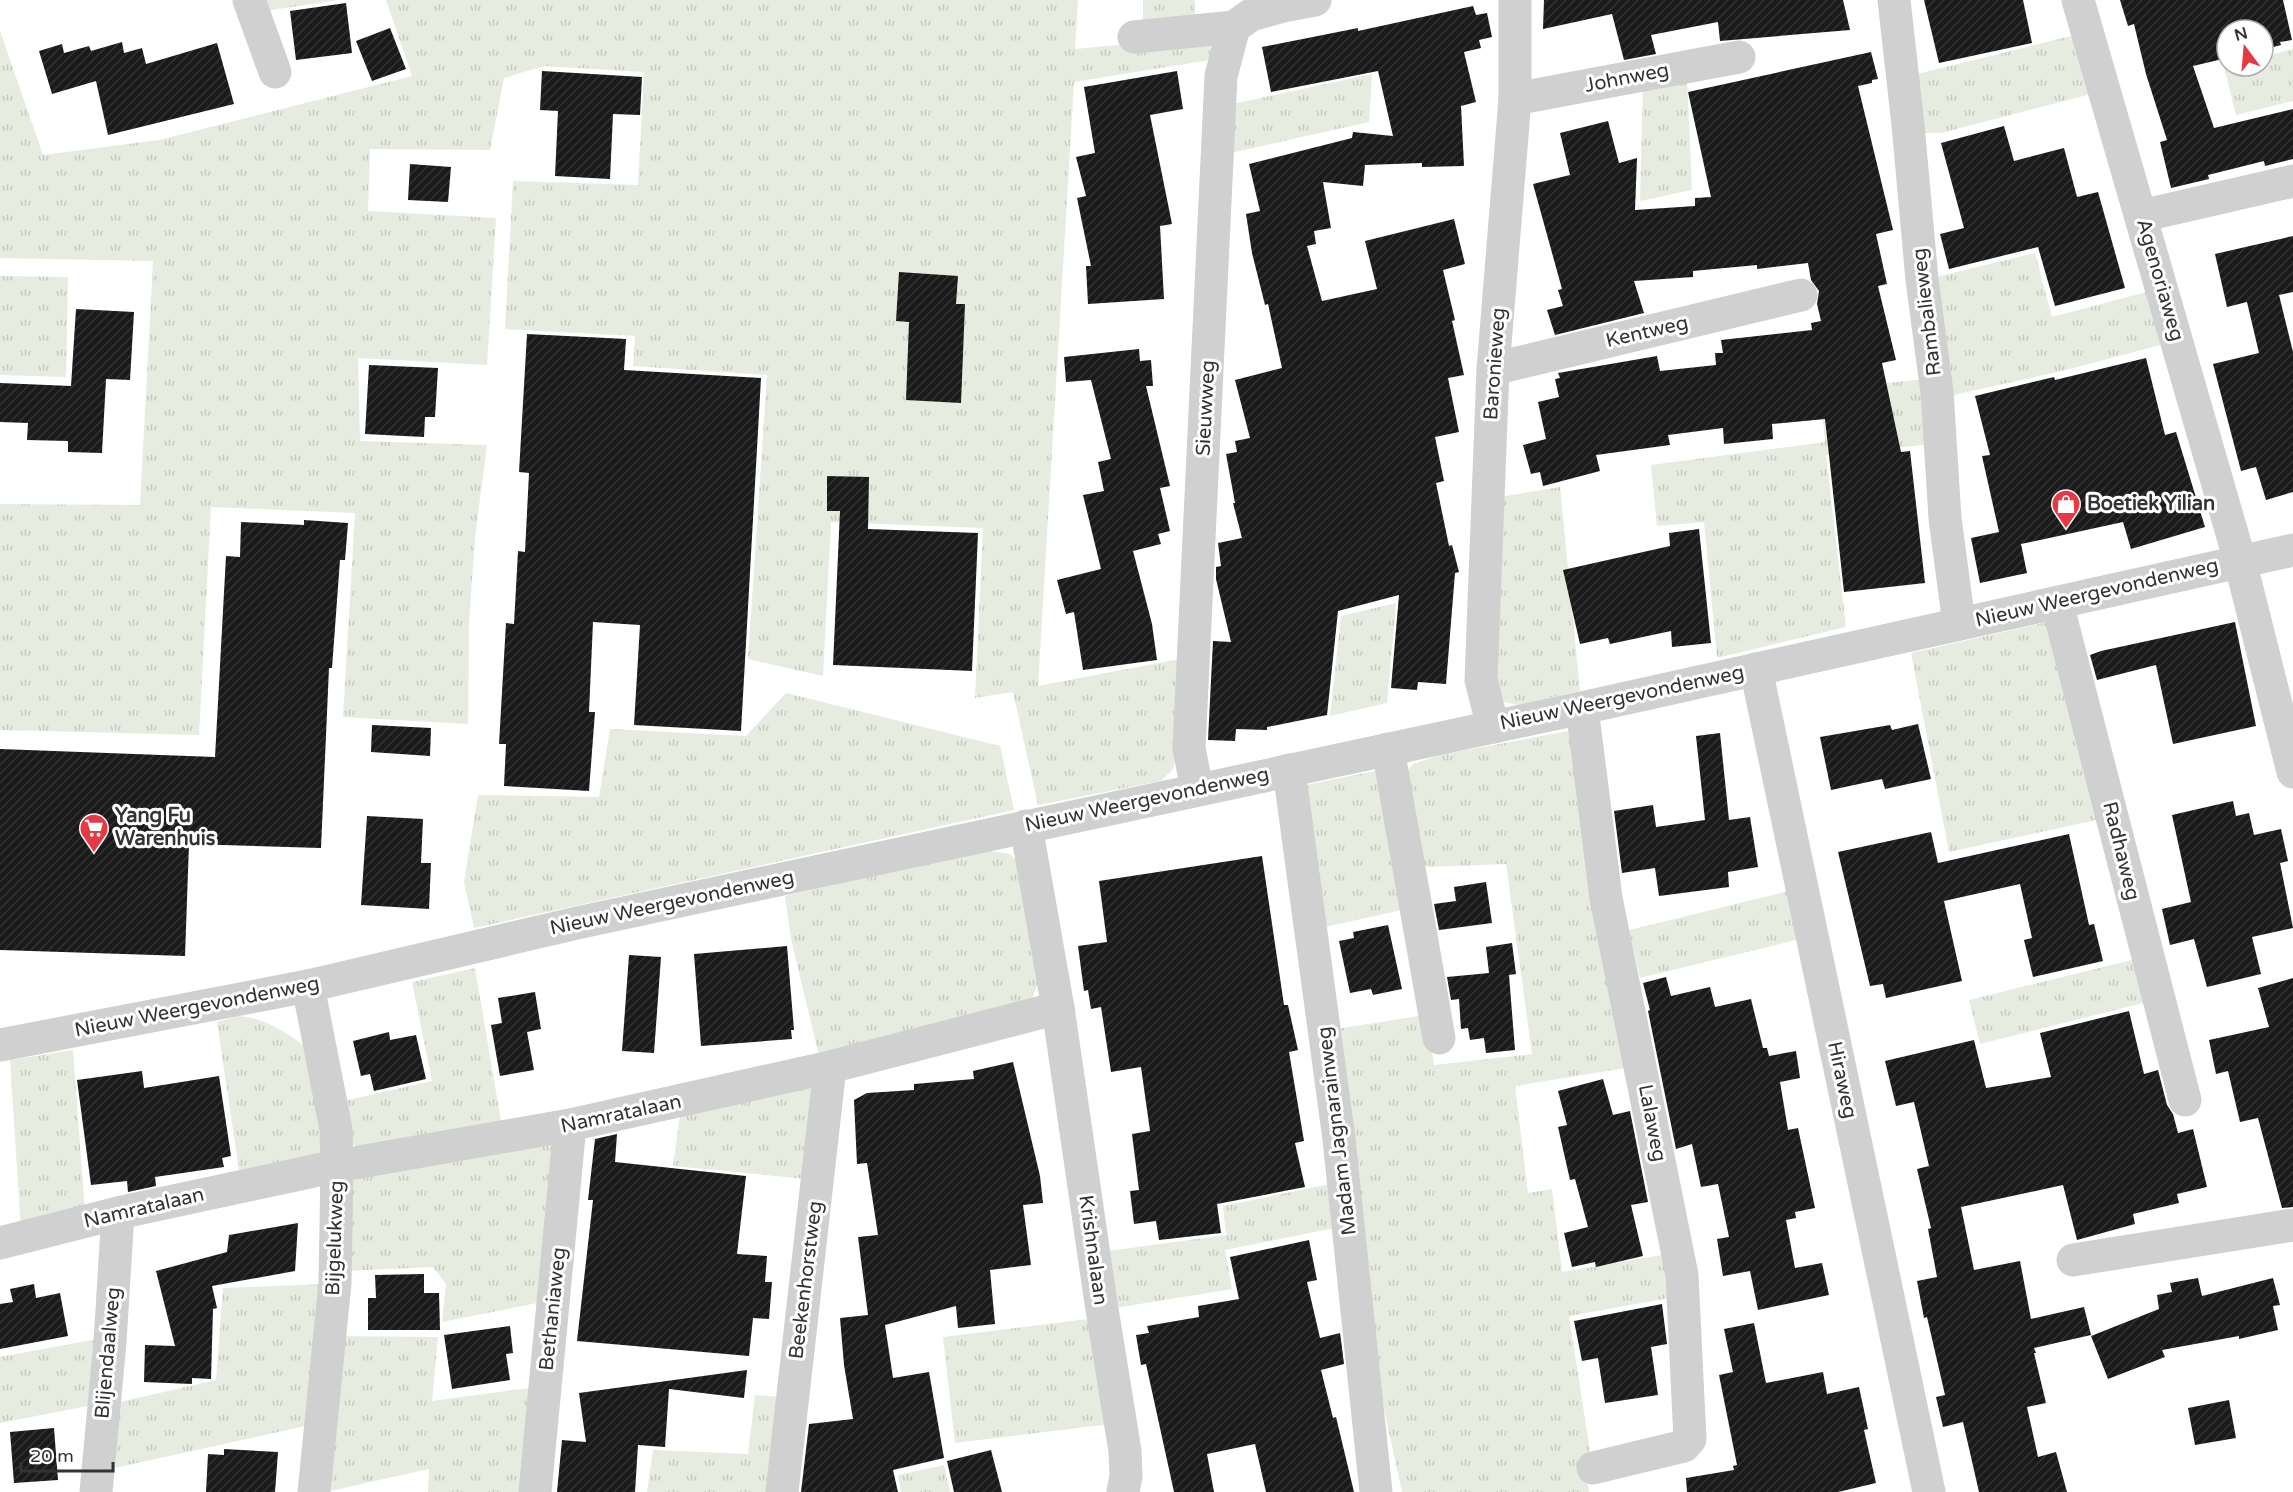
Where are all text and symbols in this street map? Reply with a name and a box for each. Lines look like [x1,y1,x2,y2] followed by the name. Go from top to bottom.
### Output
[2215,18,2275,78] north arrow
[2232,23,2250,46] text: N
[1583,58,1671,98] street label: Johnweg
[2131,216,2189,344] street label: Agenoriaweg
[1907,247,1947,377] street label: Rambalieweg
[1479,307,1511,421] street label: Baronieweg
[1603,311,1691,353] street label: Kentweg
[1192,359,1220,457] street label: Sieuwweg
[2050,488,2082,530] shop icon: Boetiek Yilian
[2087,492,2215,516] place label: Boetiek Yilian
[1973,553,2221,633] street label: Nieuw Weergevondenweg
[1498,660,1746,736] street label: Nieuw Weergevondenweg
[1023,762,1271,838] street label: Nieuw Weergevondenweg
[2097,799,2145,903] street label: Radhaweg
[115,804,216,851] place label: Yang Fu Warenhuis
[78,812,110,854] supermarket icon: Yang Fu Warenhuis
[548,865,796,941] street label: Nieuw Weergevondenweg
[73,971,321,1043] street label: Nieuw Weergevondenweg
[1312,1025,1362,1237] street label: Madam Jagnarainweg
[1822,1039,1862,1121] street label: Hiraweg
[1633,1082,1671,1164] street label: Lalaweg
[558,1089,684,1139] street label: Namratalaan
[321,1180,349,1296] street label: Bijgelukweg
[81,1182,207,1234] street label: Namratalaan
[1073,1193,1113,1307] street label: Krishnalaan
[784,1199,828,1361] street label: Beekenhorstweg
[535,1246,571,1372] street label: Bethaniaweg
[90,1286,126,1420] street label: Blijendaalweg
[21,1435,112,1473] scale bar
[30,1445,74,1467] text: 20 m

